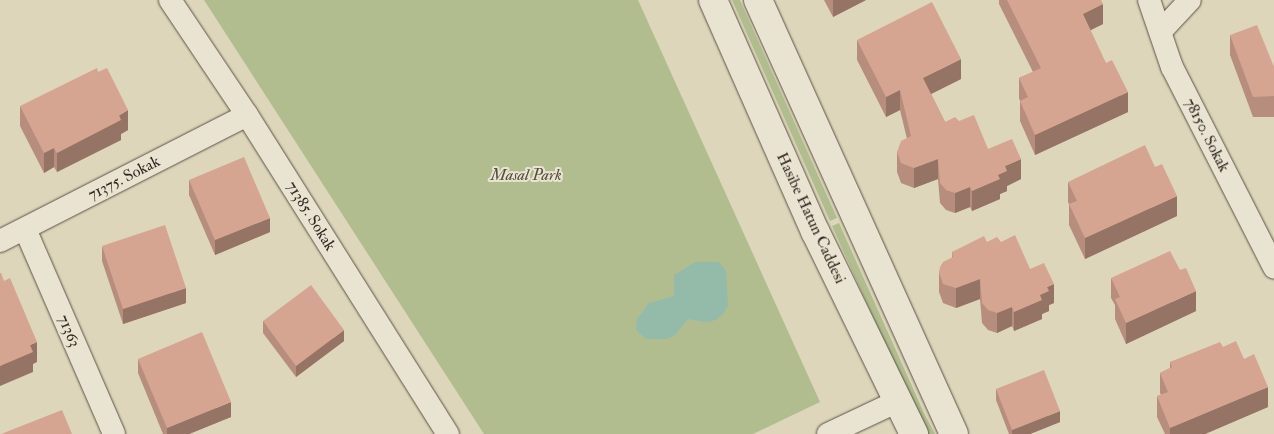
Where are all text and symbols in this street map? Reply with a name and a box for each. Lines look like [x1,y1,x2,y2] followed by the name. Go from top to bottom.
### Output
[1180,95,1234,175] street label: 78150. Sokak
[772,149,850,287] street label: Hasibe Hatun Caddesi
[85,152,163,204] street label: 71375. Sokak
[490,165,562,185] park label: Masal Park
[282,178,340,254] street label: 71385. Sokak
[54,312,84,350] street label: 71363

